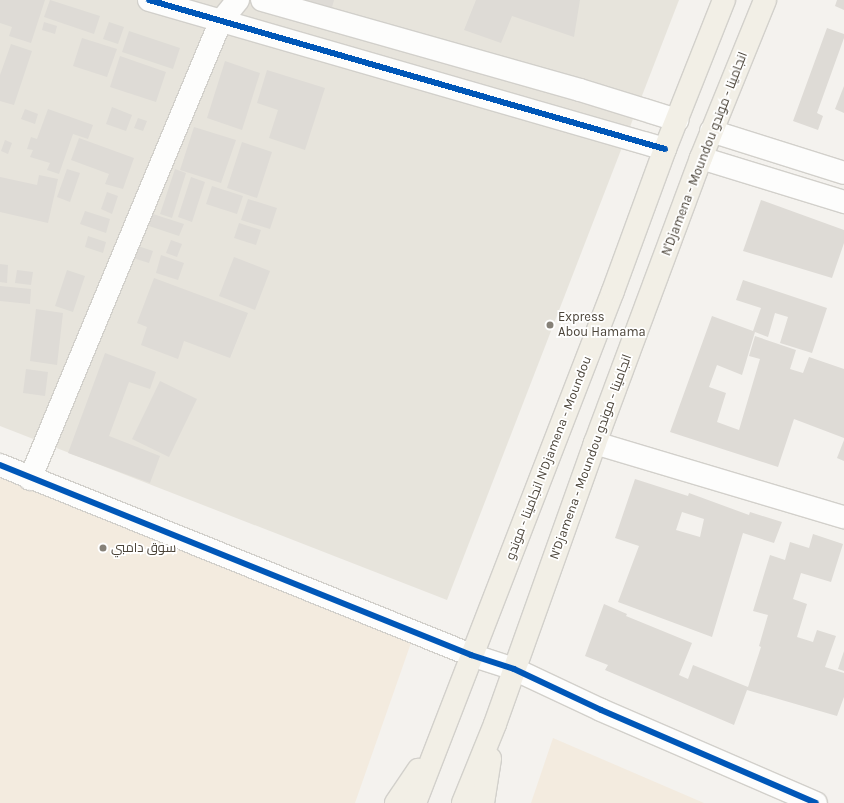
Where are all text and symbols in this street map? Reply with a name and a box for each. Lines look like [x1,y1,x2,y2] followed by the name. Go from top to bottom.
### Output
[659,50,751,258] street label: N'Djamena - Moundou انجامينا - موندو
[558,310,646,341] place label: Express Abou Hamama
[545,320,555,330] marker: Express Abou Hamama
[547,352,635,562] street label: N'Djamena - Moundou انجامينا - موندو
[503,354,595,562] street label: انجامينا - موندو N'Djamena - Moundou
[111,540,176,556] place label: سوق دامبي
[98,543,108,553] marker: سوق دامبي

